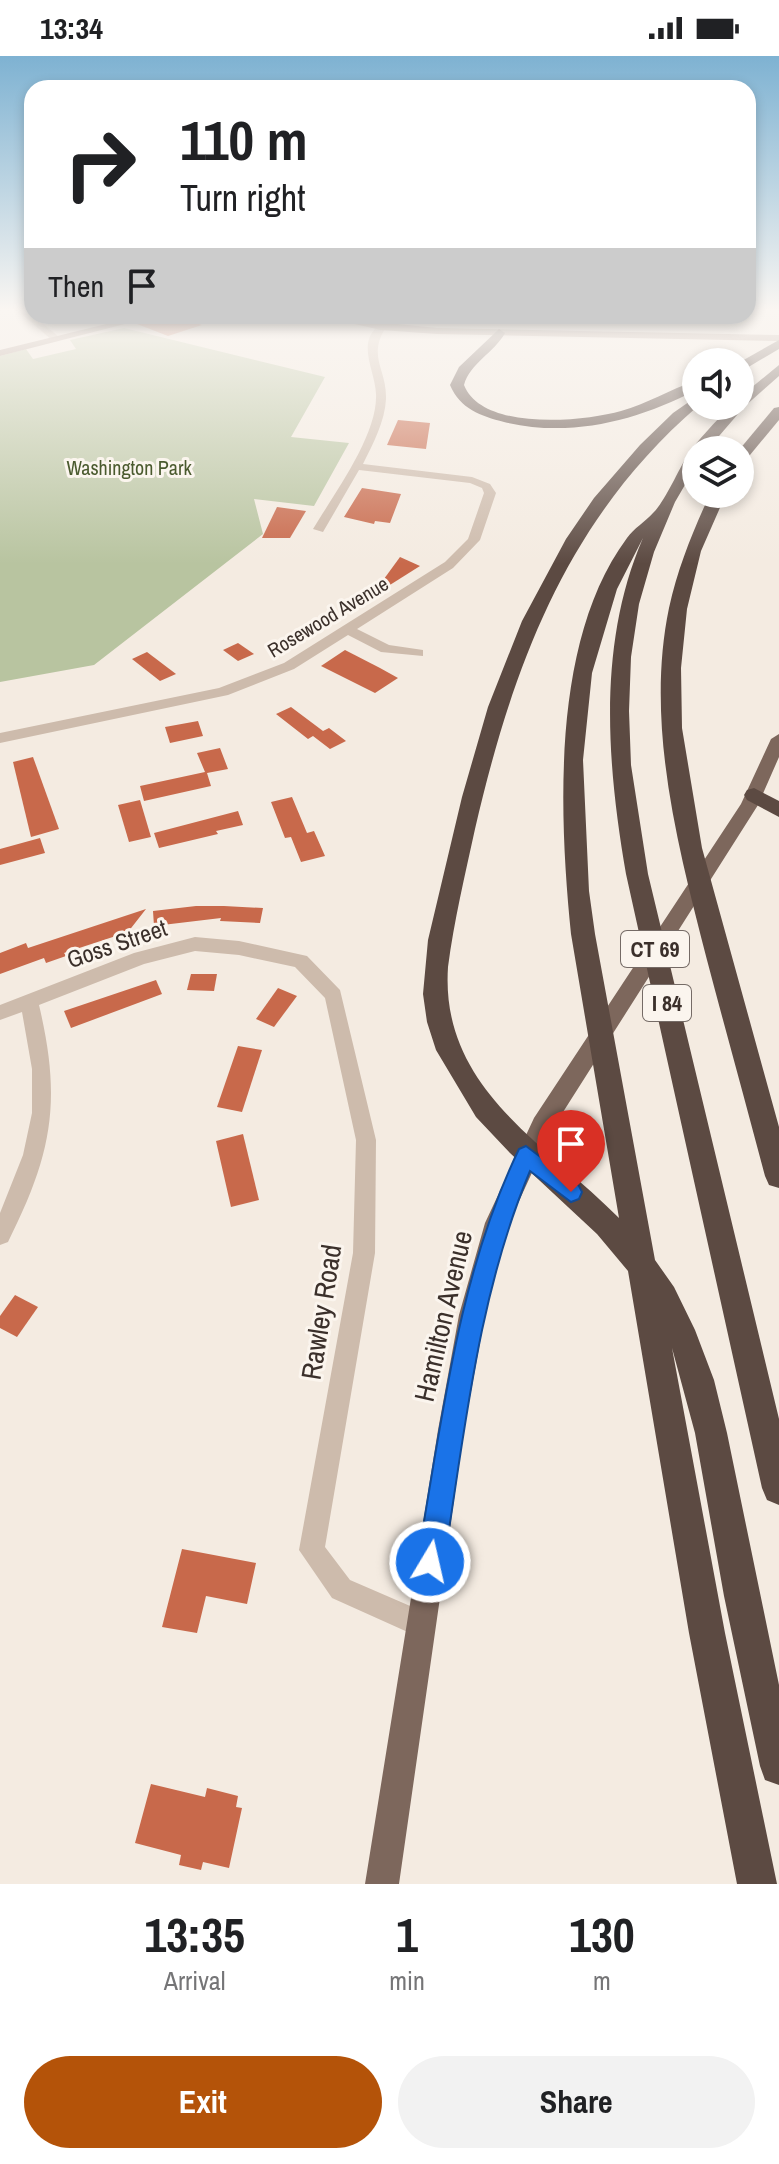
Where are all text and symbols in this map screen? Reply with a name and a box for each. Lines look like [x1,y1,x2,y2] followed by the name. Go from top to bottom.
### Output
[40,8,103,48] text: 13:34
[180,102,308,177] text: 110 m
[48,112,152,216] icon: right
[180,174,305,222] text: Turn right
[120,264,164,308] icon: arrive
[48,266,104,306] text: Then
[682,348,754,508] map controls
[682,348,754,420] button: sound
[682,436,754,508] button: layers
[66,454,192,481] park label: Washington Park
[262,570,393,663] street label: Rosewood Avenue
[62,911,172,975] street label: Goss Street
[621,931,689,967] road number: CT 69
[643,985,691,1021] road number: I 84
[537,1110,605,1192] pin
[549,1122,593,1166] icon: arrive
[405,1227,481,1405] street label: Hamilton Avenue
[292,1242,350,1382] street label: Rawley Road
[388,1520,472,1604] position arrow
[144,1902,245,1967] text: 13:35
[396,1902,418,1967] text: 1
[569,1902,635,1967] text: 130
[164,1963,225,1998] text: Arrival
[389,1963,425,1998] text: min
[593,1963,611,1998] text: m
[24,2056,382,2148] button: Exit
[398,2056,755,2148] button: Share

